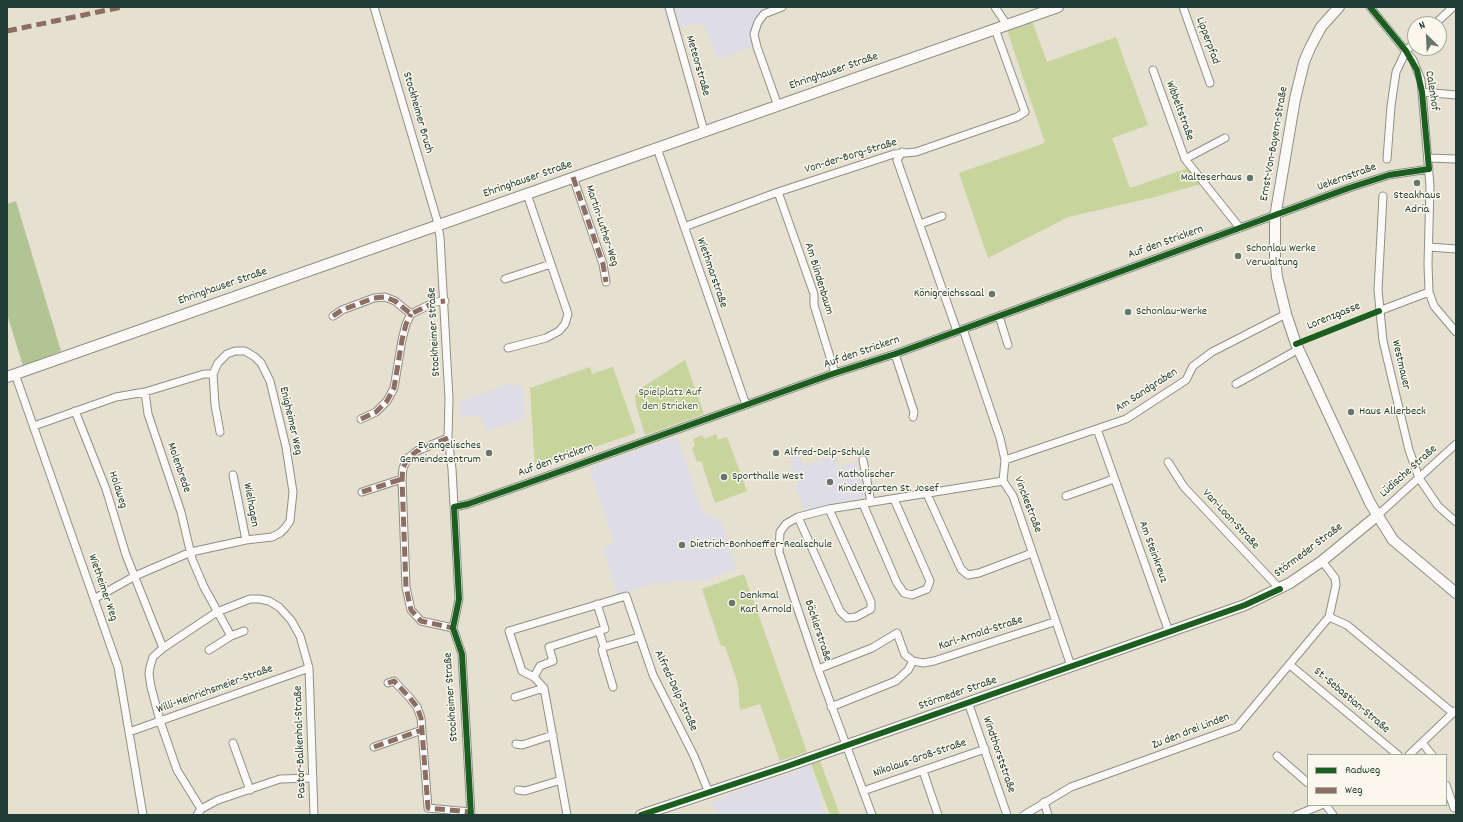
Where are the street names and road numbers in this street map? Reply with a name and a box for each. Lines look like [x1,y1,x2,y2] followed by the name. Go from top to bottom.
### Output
[1192,16,1222,66] street label: Lipperpfad
[681,34,713,98] street label: Meteorstraße
[788,50,880,94] street label: Ehringhauser Straße
[1421,70,1441,112] street label: Calenhof
[398,71,436,155] street label: Stockheimer Bruch
[1162,79,1196,143] street label: Wibbeltstraße
[1258,86,1292,202] street label: Ernst-Von-Bayern-Straße
[803,136,899,178] street label: Von-der-Borg-Straße
[482,158,574,202] street label: Ehringhauser Straße
[1316,161,1378,195] street label: Uekernstraße
[581,184,621,268] street label: Martin-Luther-Weg
[1126,223,1206,263] street label: Auf den Strickern
[692,236,730,310] street label: Wiethmarstraße
[800,241,836,317] street label: Am Blindenbaum
[177,265,269,309] street label: Ehringhauser Straße
[425,287,445,377] street label: Stockheimer Straße
[1305,300,1363,334] street label: Lorenzgasse
[822,333,902,373] street label: Auf den Strickern
[1387,339,1413,391] street label: Westmauer
[1113,366,1181,416] street label: Am Sandgraben
[275,385,305,457] street label: Enigheimer Weg
[163,441,193,495] street label: Molenbrede
[516,441,596,481] street label: Auf den Strickern
[1377,443,1441,501] street label: Lüdische Straße
[104,470,130,510] street label: Holdweg
[1010,475,1044,535] street label: Vinckestraße
[239,482,261,528] street label: Wielhagen
[1198,487,1262,553] street label: Van-Loon-Straße
[1134,519,1170,585] street label: Am Steinkreuz
[1272,521,1346,581] street label: Störmeder Straße
[84,553,120,623] street label: Wietheimer Weg
[800,598,834,664] street label: Böcklerstraße
[937,614,1025,654] street label: Karl-Arnold-Straße
[650,648,700,734] street label: Alfred-Delp-Straße
[442,652,462,742] street label: Stockheimer Straße
[155,662,275,718] street label: Willi-Heinrichsmeier-Straße
[1310,665,1392,737] street label: St.-Sebastian-Straße
[917,674,999,714] street label: Störmeder Straße
[292,685,310,799] street label: Pastor-Balkenhol-Straße
[1150,711,1232,753] street label: Zu den drei Linden
[978,715,1018,795] street label: Windthorststraße
[871,736,969,782] street label: Nikolaus-Groß-Straße

